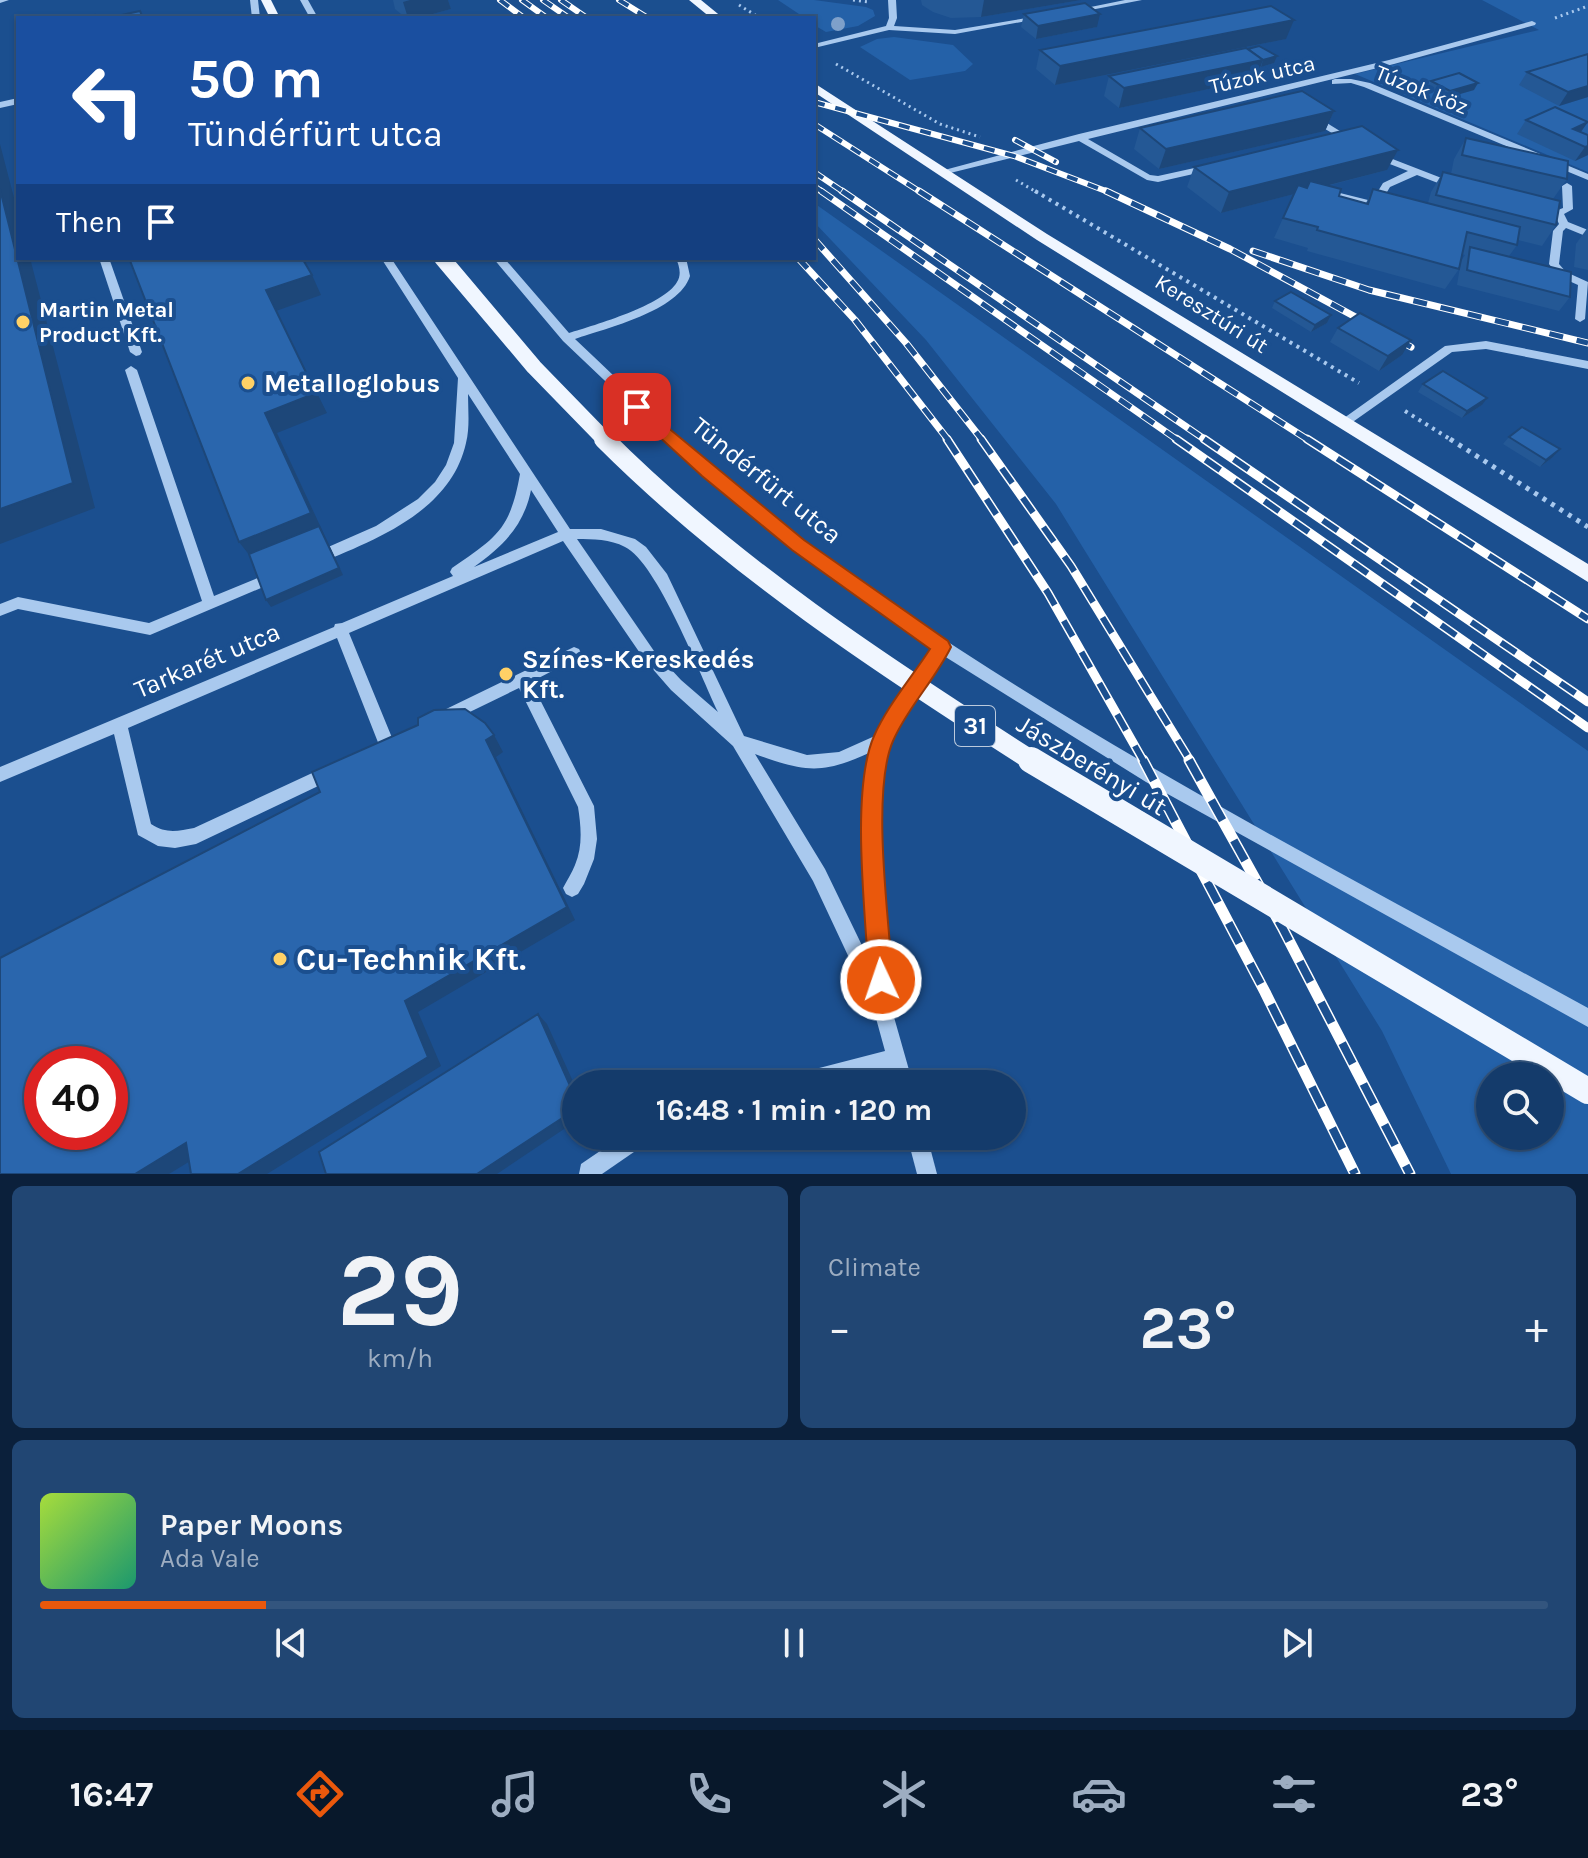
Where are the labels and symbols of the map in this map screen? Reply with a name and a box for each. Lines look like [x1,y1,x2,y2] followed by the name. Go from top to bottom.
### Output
[1207,50,1318,100] street label: Túzok utca
[1371,60,1472,120] street label: Túzok köz
[1150,269,1273,359] street label: Keresztúri út
[39,297,174,348] place label: Martin Metal Product Kft.
[14,313,32,331] marker: Martin Metal Product Kft.
[264,368,440,399] place label: Metalloglobus
[603,373,671,441] pin
[239,374,257,392] marker: Metalloglobus
[685,410,848,550] street label: Tündérfürt utca
[130,616,285,705] street label: Tarkarét utca
[522,644,754,705] place label: Színes-Kereskedés Kft.
[497,665,515,683] marker: Színes-Kereskedés Kft.
[955,706,995,746] road number: 31
[1011,708,1173,822] street label: Jászberényi út
[839,938,923,1022] position arrow
[296,941,526,978] place label: Cu-Technik Kft.
[271,950,289,968] marker: Cu-Technik Kft.
[24,1046,128,1150] speed limit sign: 40

